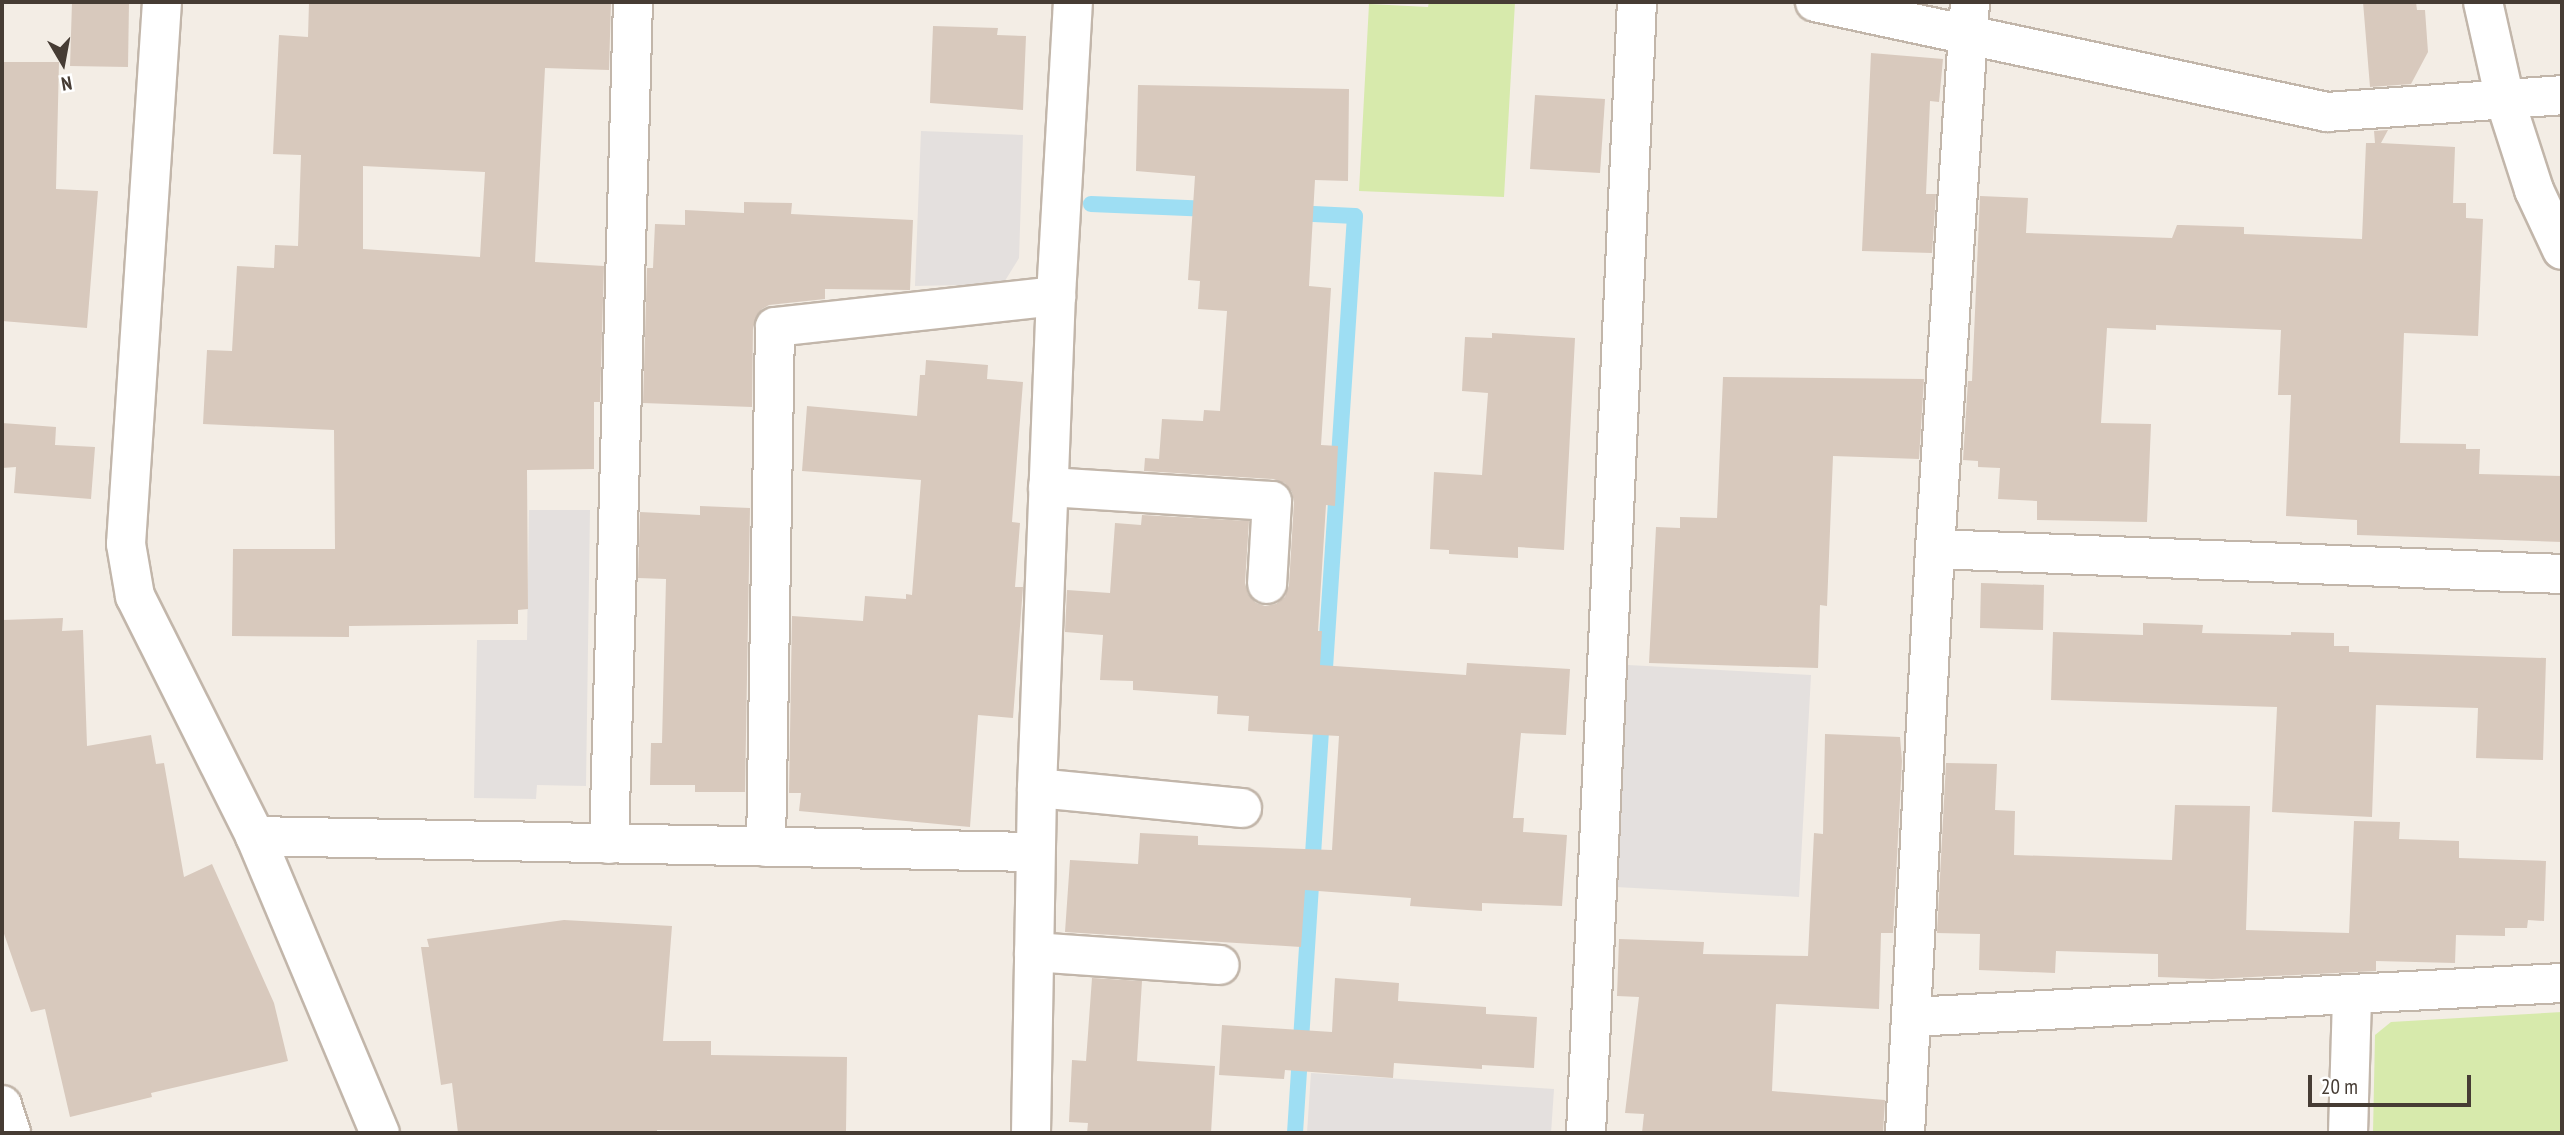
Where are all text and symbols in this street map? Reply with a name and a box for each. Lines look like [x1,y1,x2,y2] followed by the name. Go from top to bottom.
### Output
[28,28,98,98] north arrow
[60,71,74,96] text: N
[2312,1062,2475,1106] scale bar
[2321,1073,2358,1100] text: 20 m

